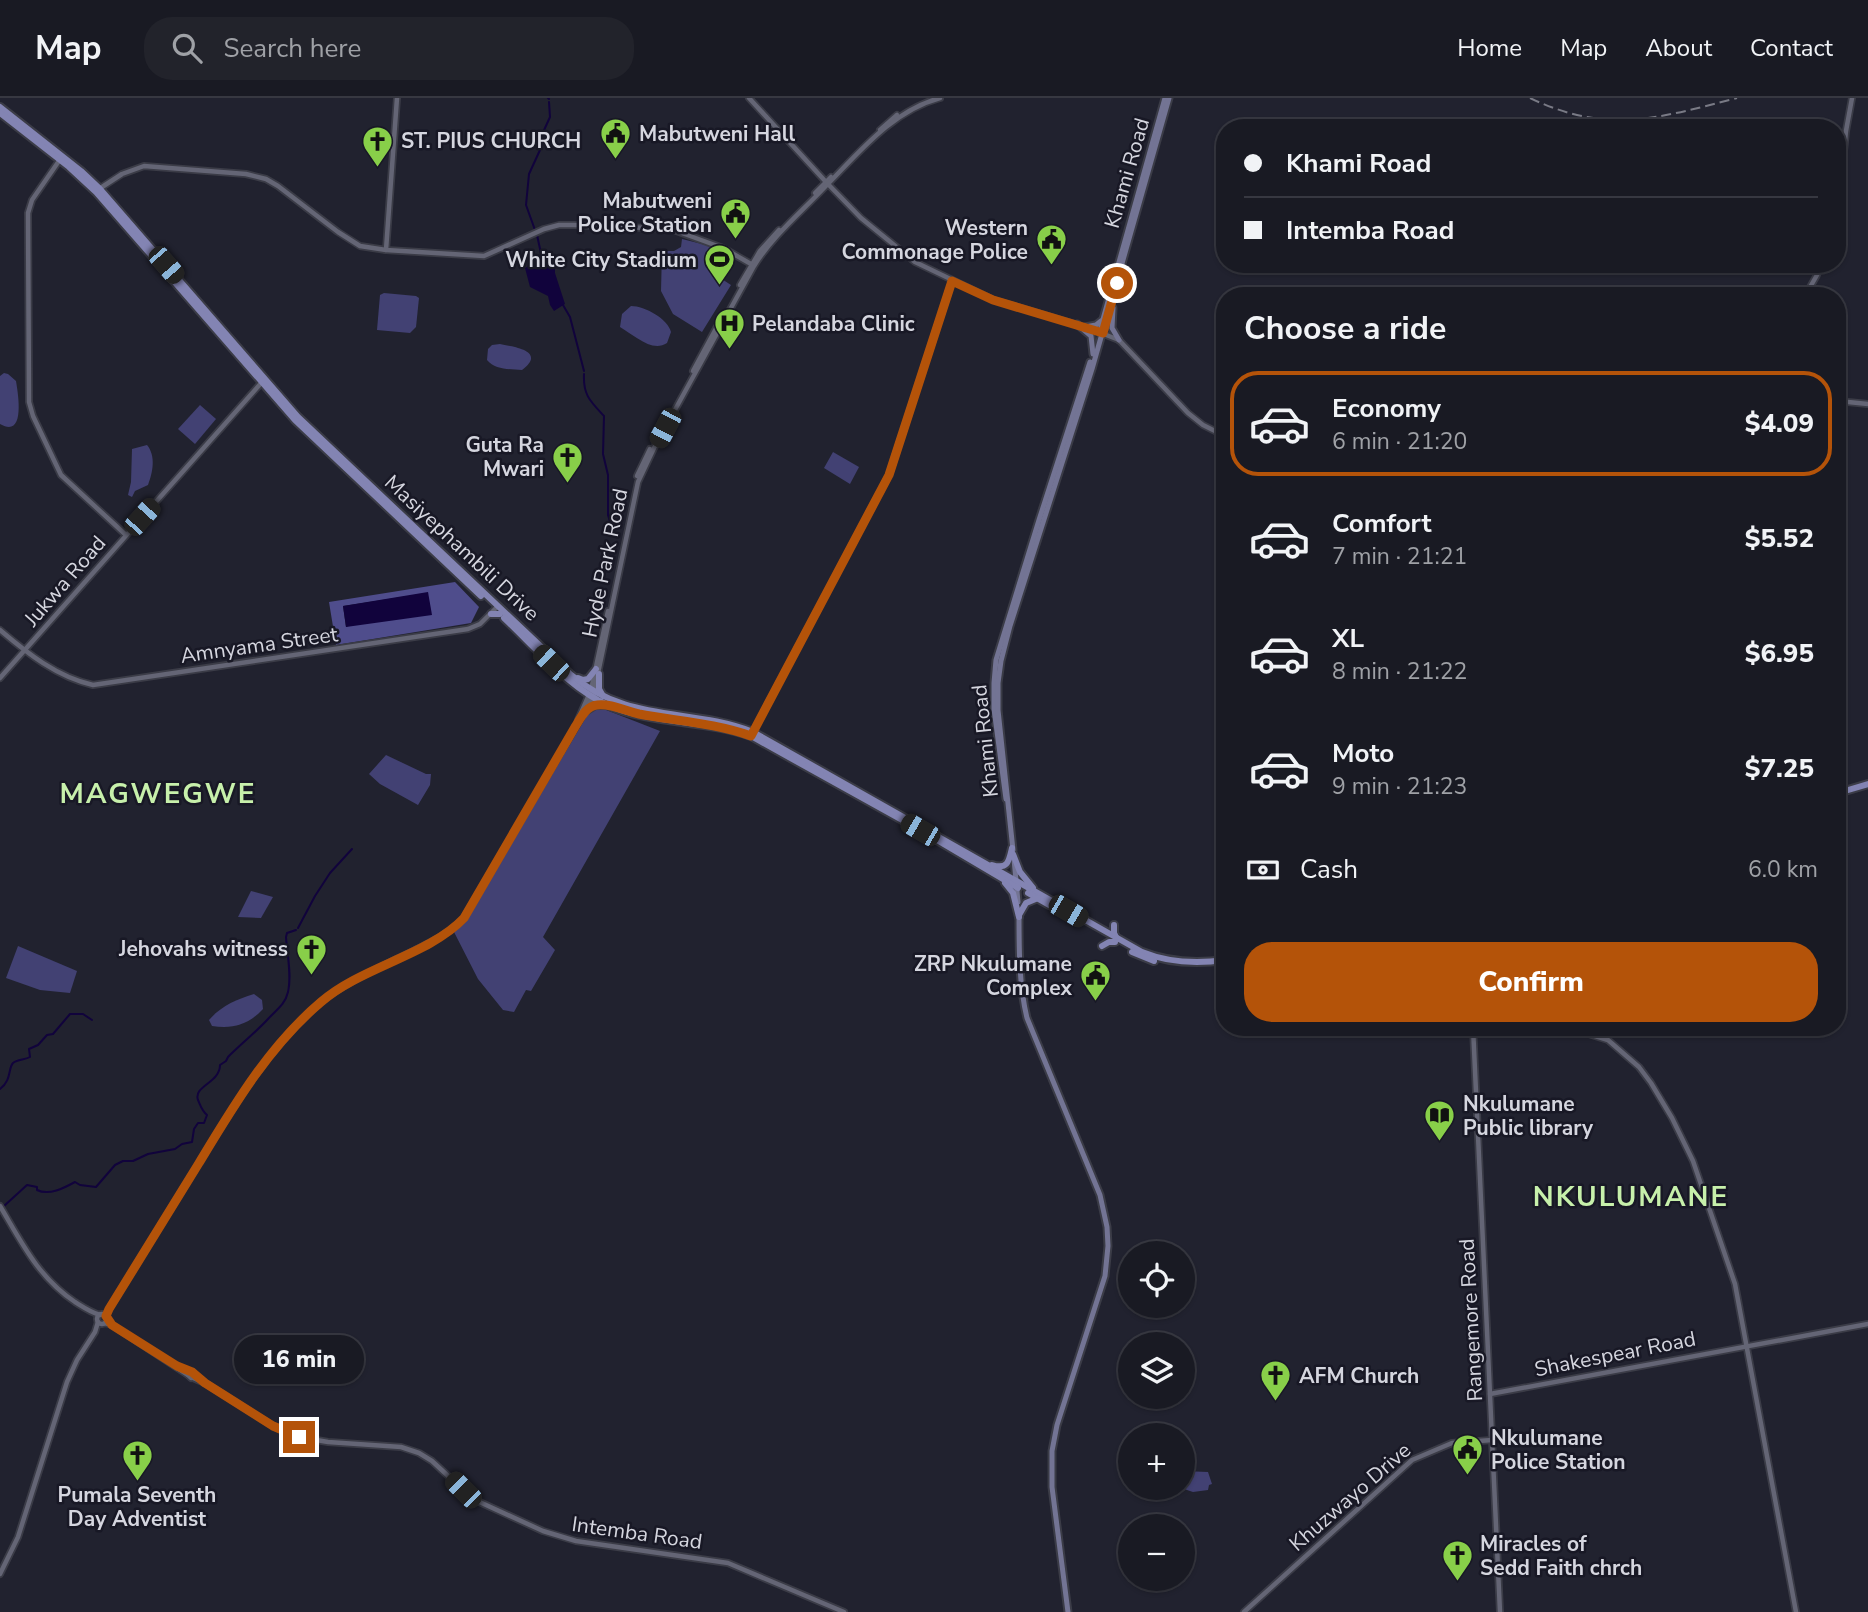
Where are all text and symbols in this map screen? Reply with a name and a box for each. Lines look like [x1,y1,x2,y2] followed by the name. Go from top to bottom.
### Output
[144,17,634,80] search box
[35,26,102,71] text: Map
[168,29,206,67] icon: search
[224,31,361,66] text: Search here
[1457,32,1522,64] text: Home
[1560,32,1607,64] text: Map
[1645,32,1712,64] text: About
[1750,32,1833,64] text: Contact
[1098,115,1156,231] street label: Khami Road
[599,117,633,161] public building icon: Mabutweni Hall
[639,120,796,148] place label: Mabutweni Hall
[361,124,395,168] church icon: ST. PIUS CHURCH
[401,127,581,155] place label: ST. PIUS CHURCH
[1286,146,1431,181] text: Khami Road
[577,187,712,239] place label: Mabutweni Police Station
[718,196,752,240] public building icon: Mabutweni Police Station
[1286,213,1454,248] text: Intemba Road
[842,214,1028,266] place label: Western Commonage Police
[1034,223,1068,267] public building icon: Western Commonage Police
[145,242,188,288] car
[703,243,737,287] sports icon: White City Stadium
[505,246,697,274] place label: White City Stadium
[1101,267,1133,299] route start
[712,307,746,351] hospital icon: Pelandaba Clinic
[1244,307,1446,350] text: Choose a ride
[752,310,915,338] place label: Pelandaba Clinic
[1332,391,1441,426] text: Economy
[1248,392,1311,455] icon: car
[646,405,685,451] car
[1745,406,1814,441] text: $4.09
[1332,426,1467,457] text: 6 min · 21:20
[465,431,544,483] place label: Guta Ra Mwari
[550,440,584,484] church icon: Guta Ra Mwari
[378,469,546,627] street label: Masiyephambili Drive
[576,486,634,640] street label: Hyde Park Road
[121,494,164,540] car
[1332,506,1432,541] text: Comfort
[1248,507,1311,570] icon: car
[1745,521,1814,556] text: $5.52
[17,530,112,633] street label: Jukwa Road
[1332,541,1467,572] text: 7 min · 21:21
[179,620,340,670] street label: Amnyama Street
[1332,621,1364,656] text: XL
[1248,622,1311,685] icon: car
[1745,636,1814,671] text: $6.95
[529,641,574,685] car
[1332,656,1467,687] text: 8 min · 21:22
[965,683,1005,799] street label: Khami Road
[1332,736,1394,771] text: Moto
[1248,737,1311,800] icon: car
[1745,751,1814,786] text: $7.25
[1332,771,1467,802] text: 9 min · 21:23
[59,775,257,813] district label: MAGWEGWE
[897,810,944,850] car
[1244,851,1282,889] icon: cash
[1300,852,1358,887] text: Cash
[1748,854,1818,885] text: 6.0 km
[1045,891,1092,931] car
[294,932,328,976] church icon: Jehovahs witness
[118,935,288,963] place label: Jehovahs witness
[1244,942,1818,1022] button: Confirm
[914,950,1073,1002] place label: ZRP Nkulumane Complex
[1078,959,1112,1003] public building icon: ZRP Nkulumane Complex
[1463,1090,1594,1142] place label: Nkulumane Public library
[1423,1099,1457,1143] library icon: Nkulumane Public library
[1533,1178,1729,1216] district label: NKULUMANE
[1453,1238,1489,1402] street label: Rangemore Road
[1118,1241,1195,1591] map controls
[1118,1241,1195,1318] button: locate
[1532,1325,1698,1383] street label: Shakespear Road
[1118,1332,1195,1409] button: layers
[234,1336,364,1384] callout: 16 min
[262,1344,336,1375] text: 16 min
[1259,1359,1293,1403] church icon: AFM Church
[1299,1362,1419,1390] place label: AFM Church
[283,1421,315,1453] route end
[1118,1423,1195,1500] button: +
[1491,1424,1626,1476] place label: Nkulumane Police Station
[1451,1433,1485,1477] public building icon: Nkulumane Police Station
[1283,1436,1417,1558] street label: Khuzwayo Drive
[120,1438,154,1482] church icon: Pumala Seventh Day Adventist
[441,1468,486,1512] car
[58,1481,216,1533] place label: Pumala Seventh Day Adventist
[570,1510,704,1556] street label: Intemba Road
[1118,1514,1195,1591] button: −
[1480,1530,1642,1582] place label: Miracles of Sedd Faith chrch
[1440,1539,1474,1583] church icon: Miracles of Sedd Faith chrch

